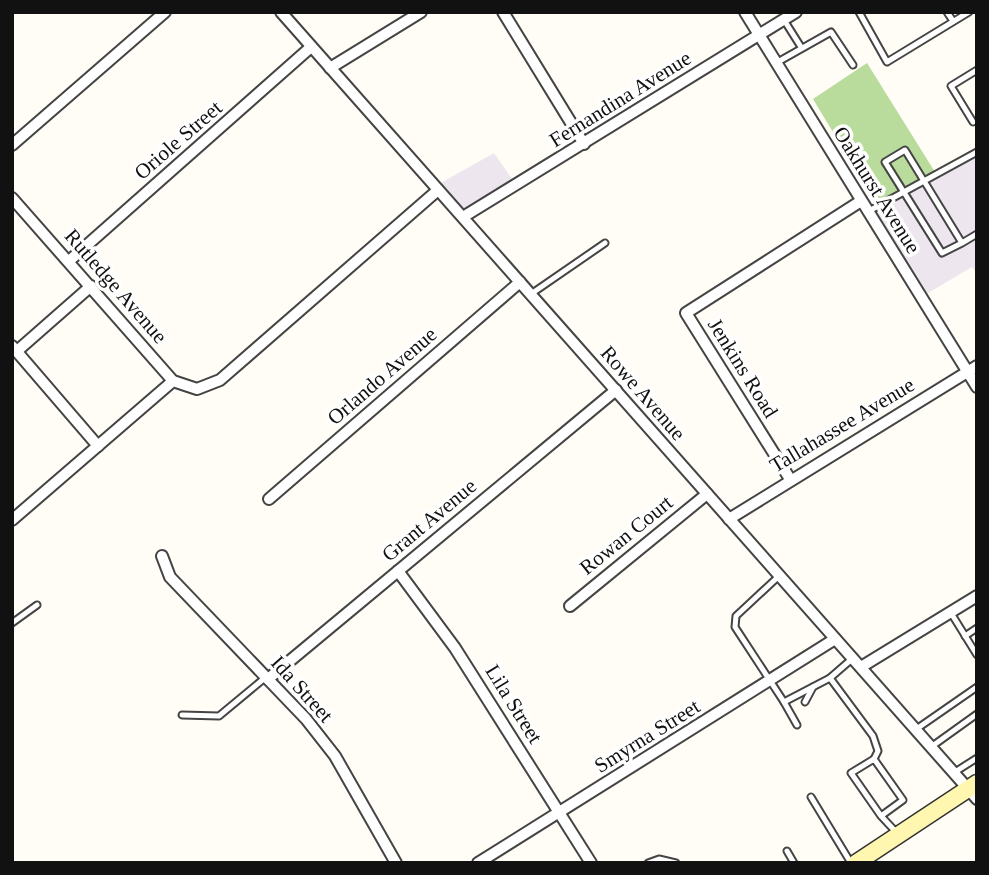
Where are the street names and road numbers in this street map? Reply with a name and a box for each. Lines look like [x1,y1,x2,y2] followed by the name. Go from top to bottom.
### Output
[545,46,695,152] street label: Fernandina Avenue
[129,95,227,184] street label: Oriole Street
[828,122,926,258] street label: Oakhurst Avenue
[60,224,172,348] street label: Rutledge Avenue
[703,314,783,423] street label: Jenkins Road
[323,322,441,430] street label: Orlando Avenue
[596,341,690,445] street label: Rowe Avenue
[765,372,919,478] street label: Tallahassee Avenue
[377,474,481,566] street label: Grant Avenue
[575,490,677,580] street label: Rowan Court
[266,651,338,727] street label: Ida Street
[480,660,548,748] street label: Lila Street
[590,694,704,778] street label: Smyrna Street

